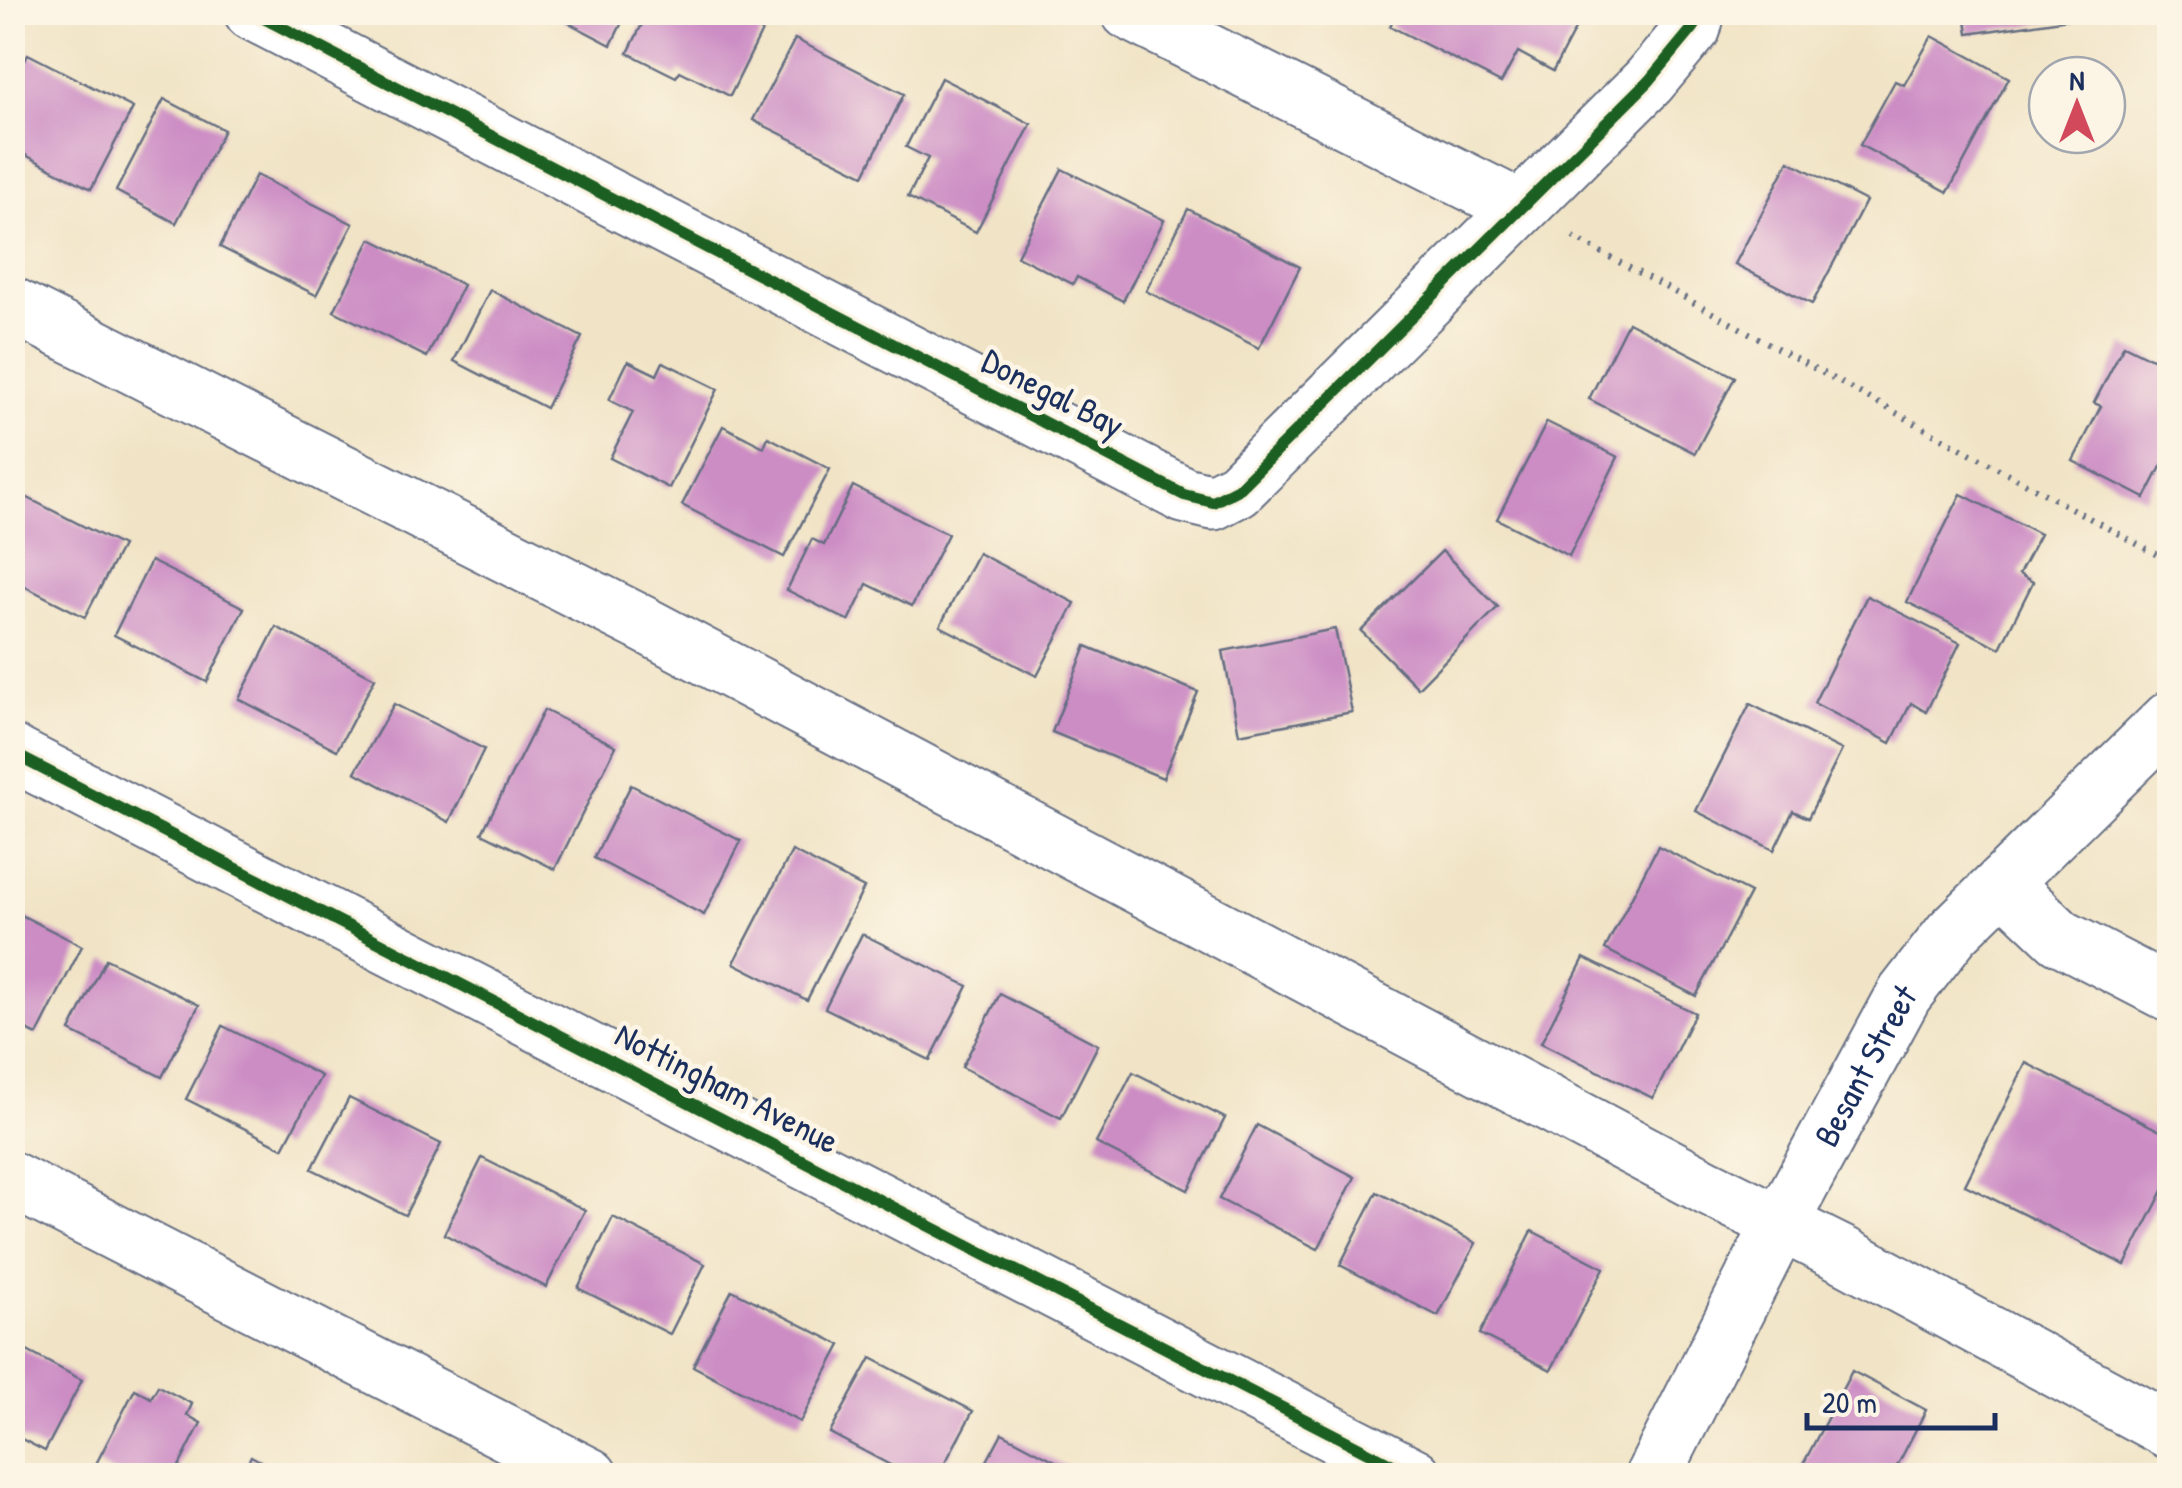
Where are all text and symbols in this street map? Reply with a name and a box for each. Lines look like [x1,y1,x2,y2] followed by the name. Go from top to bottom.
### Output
[2027,55,2127,155] north arrow
[2070,61,2085,99] text: N
[974,337,1132,448] street label: Donegal Bay
[1803,974,1927,1154] street label: Besant Street
[607,1011,847,1164] street label: Nottingham Avenue
[1807,1368,1994,1430] scale bar
[1822,1382,1877,1422] text: 20 m

